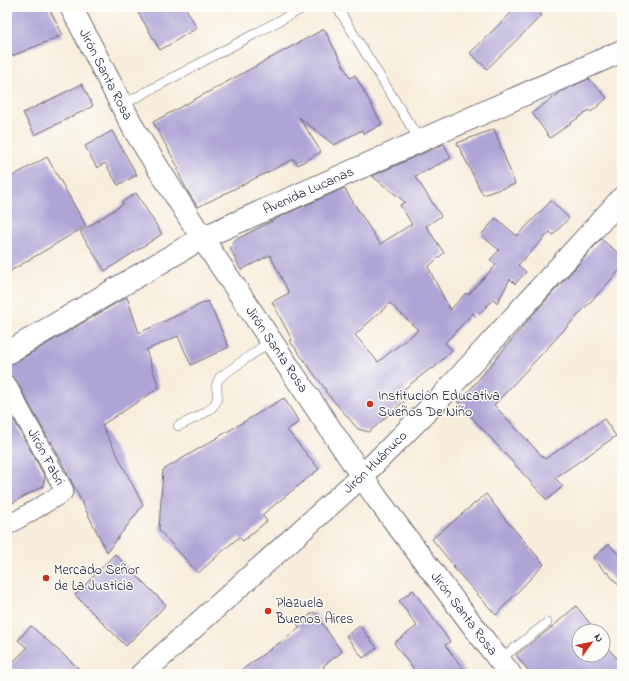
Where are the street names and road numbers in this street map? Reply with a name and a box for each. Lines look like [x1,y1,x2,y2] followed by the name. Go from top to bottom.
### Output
[74,25,138,124] street label: Jirón Santa Rosa
[260,161,357,220] street label: Avenida Lucanas
[240,302,314,397] street label: Jirón Santa Rosa
[22,425,70,489] street label: Jirón Fabri
[338,426,412,499] street label: Jirón Huánuco
[425,567,503,660] street label: Jirón Santa Rosa

